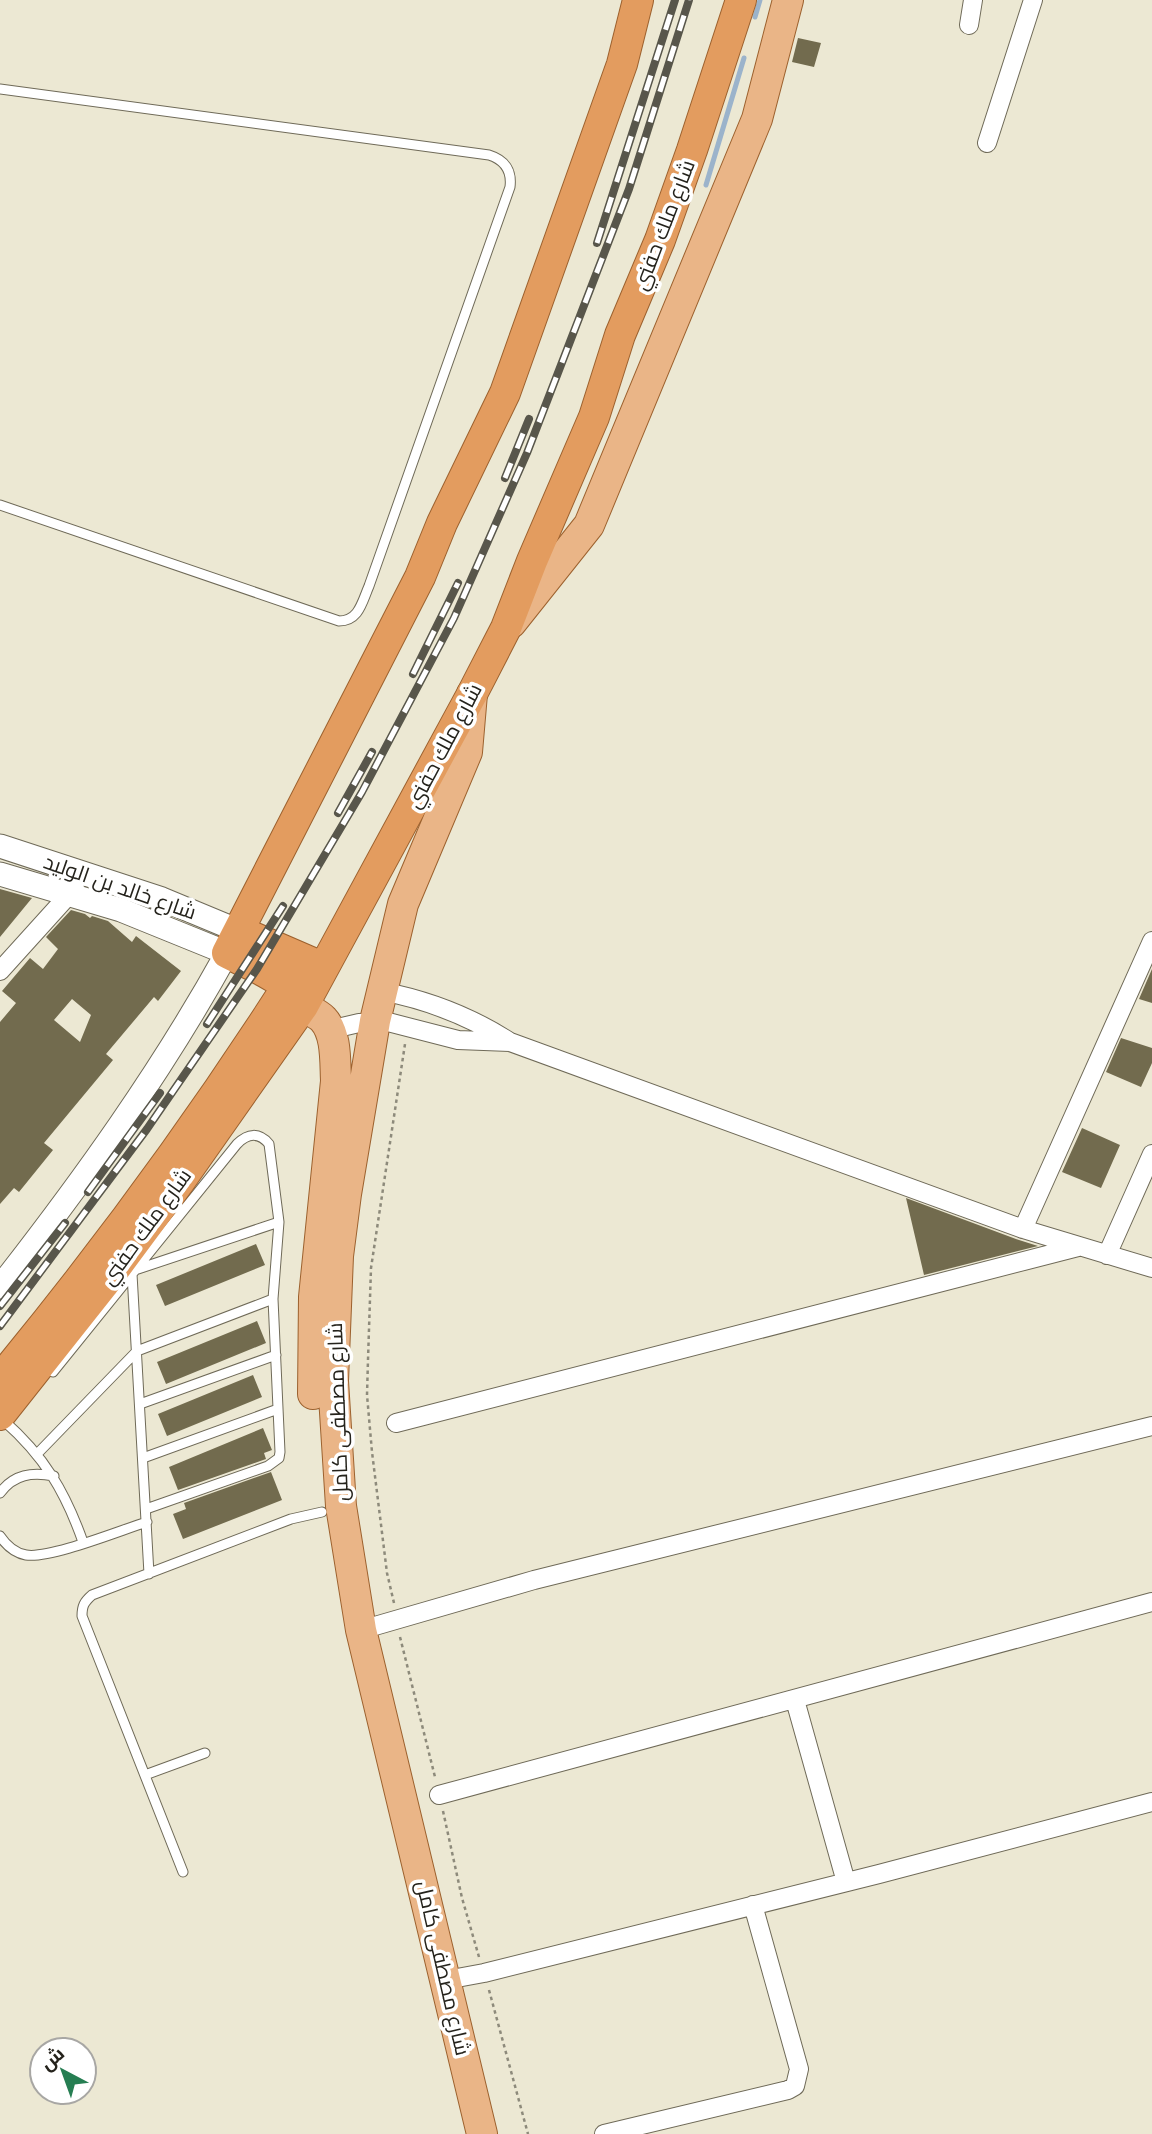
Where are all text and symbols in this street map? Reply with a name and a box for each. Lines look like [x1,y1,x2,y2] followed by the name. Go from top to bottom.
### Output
[626,156,704,295] street label: شارع ملك حفني
[399,679,490,814] street label: شارع ملك حفني
[40,848,200,926] street label: شارع خالد بن الوليد
[94,1163,199,1292] street label: شارع ملك حفني
[321,1322,355,1502] street label: شارع مصطفى كامل
[409,1878,477,2058] street label: شارع مصطفى كامل
[28,2036,98,2106] north arrow
[35,2041,69,2075] text: ش

